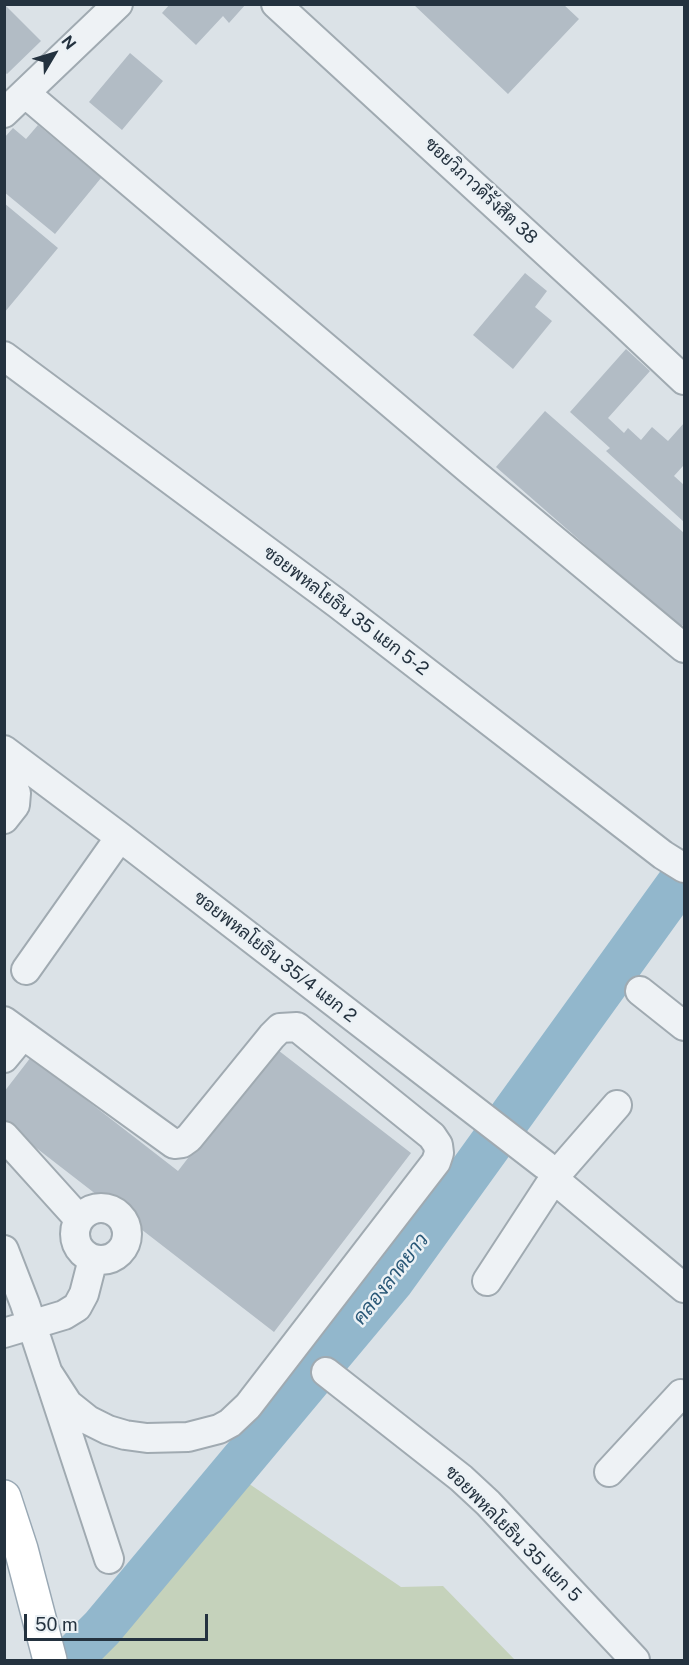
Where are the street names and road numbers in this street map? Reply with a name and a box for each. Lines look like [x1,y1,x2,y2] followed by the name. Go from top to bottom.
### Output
[420,133,542,249] street label: ซอยวิภาวดีรังสิต 38
[259,542,433,680] street label: ซอยพหลโยธิน 35 แยก 5-2
[189,887,361,1027] street label: ซอยพหลโยธิน 35/4 แยก 2
[440,1461,586,1607] street label: ซอยพหลโยธิน 35 แยก 5

